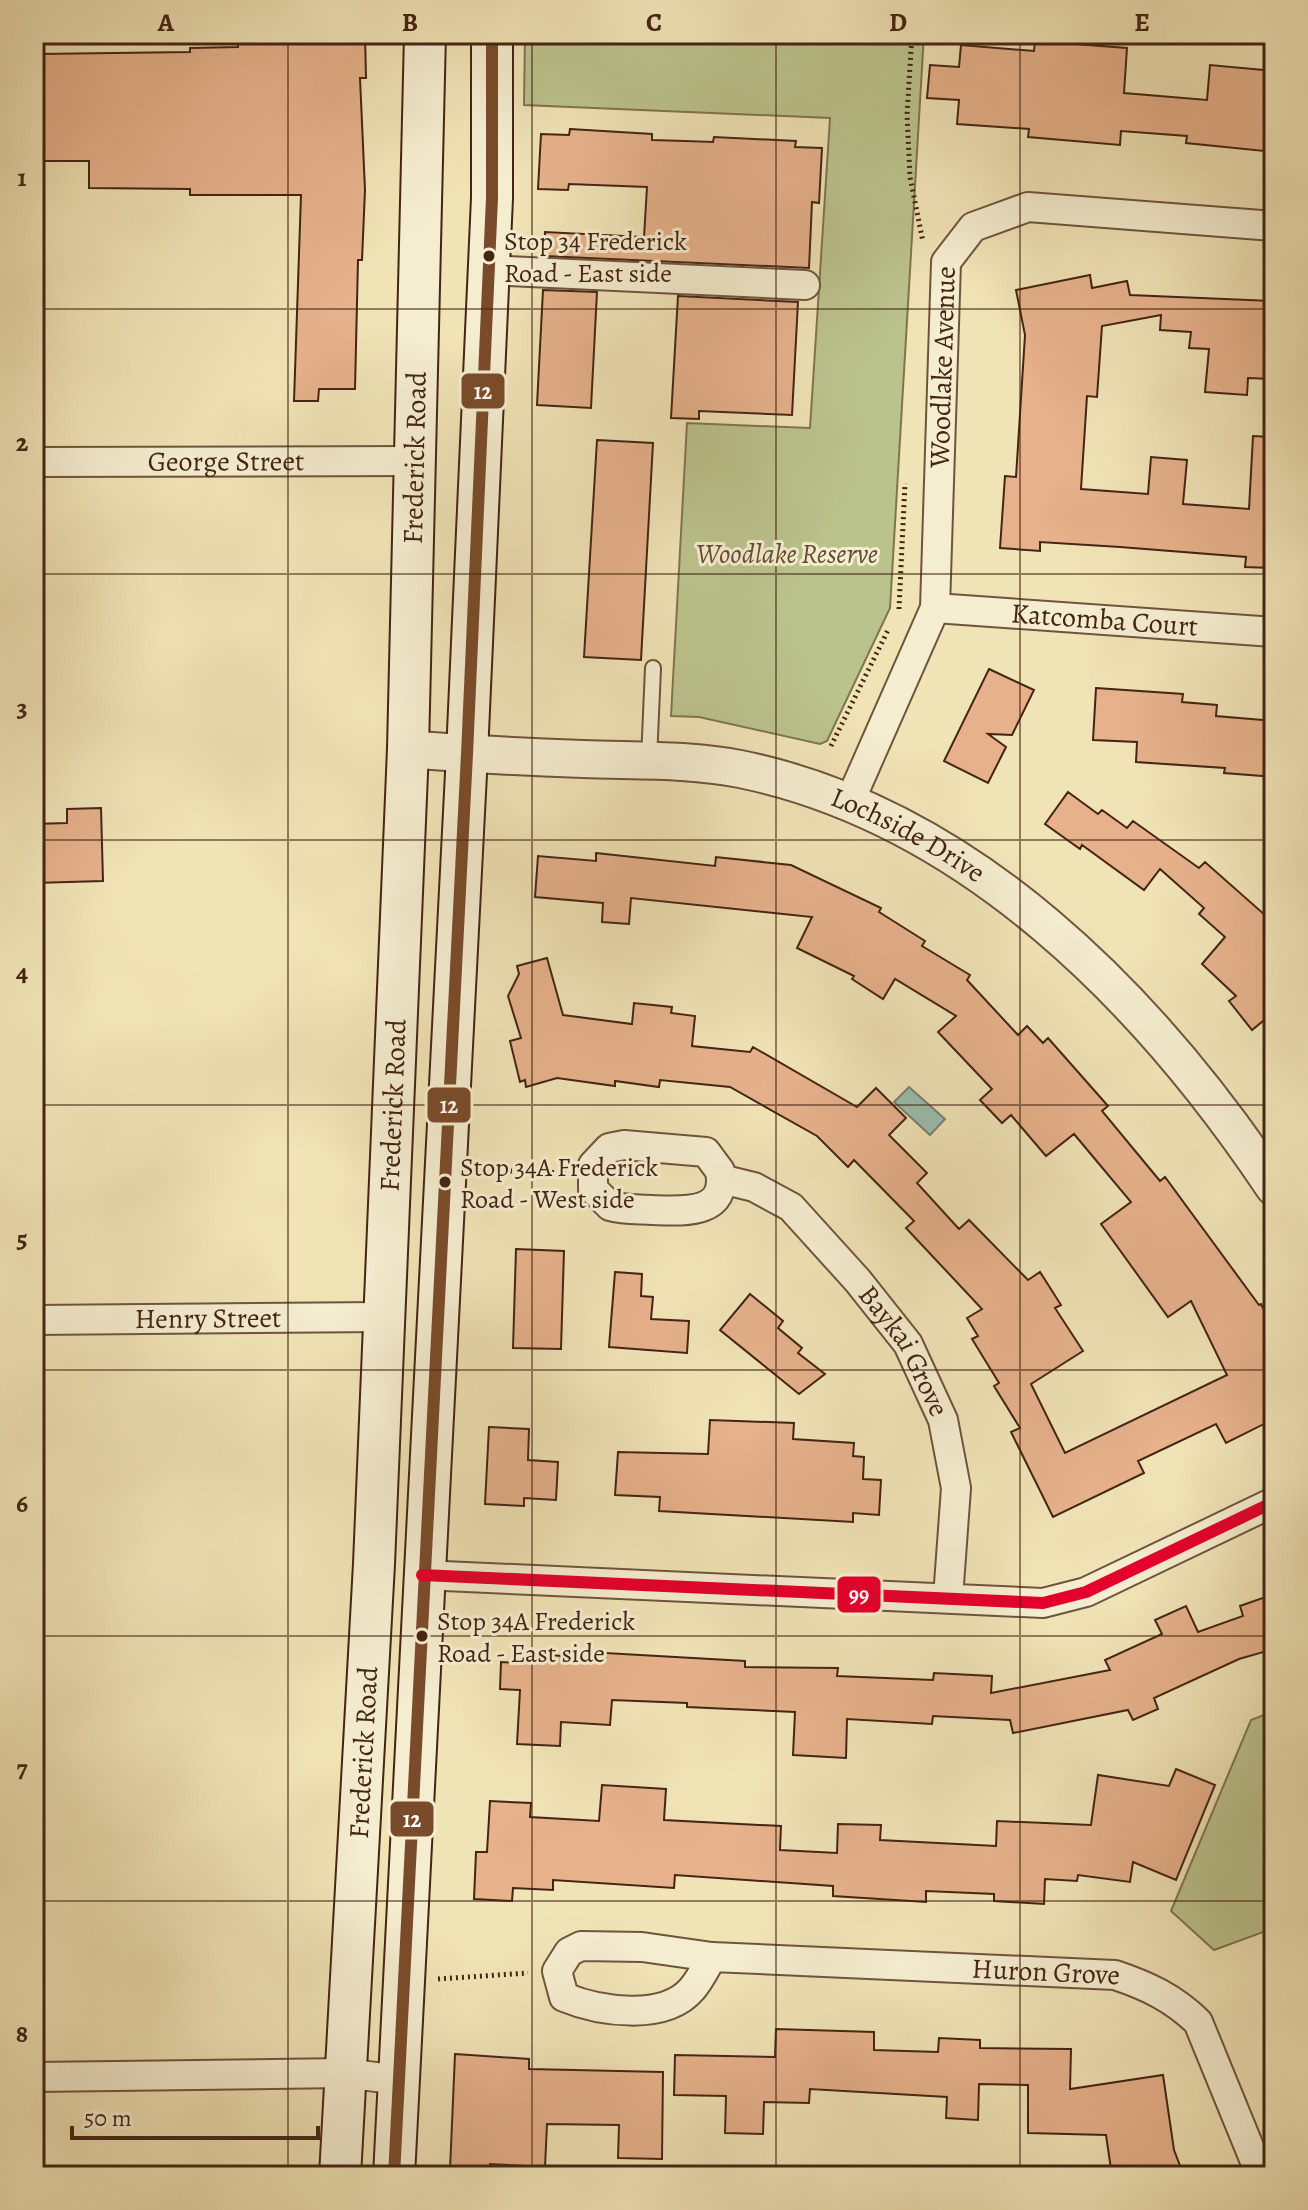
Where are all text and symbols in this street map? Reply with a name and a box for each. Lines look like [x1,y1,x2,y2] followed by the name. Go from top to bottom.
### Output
[157,5,175,40] text: A
[402,5,418,40] text: B
[646,5,662,40] text: C
[889,5,907,40] text: D
[1134,5,1150,40] text: E
[17,160,27,195] text: 1
[504,224,687,291] place label: Stop 34 Frederick Road - East side
[481,248,497,264] marker: Stop 34 Frederick Road - East side
[920,266,965,469] street label: Woodlake Avenue
[394,370,436,545] street label: Frederick Road
[460,372,506,410] line badge: 12
[474,377,493,407] text: 12
[16,425,29,460] text: 2
[148,442,304,481] street label: George Street
[696,535,878,573] park label: Woodlake Reserve
[1010,594,1199,646] street label: Katcomba Court
[16,690,28,725] text: 3
[825,778,993,892] street label: Lochside Drive
[16,955,28,990] text: 4
[371,1017,416,1192] street label: Frederick Road
[426,1086,472,1124] line badge: 12
[440,1091,459,1121] text: 12
[460,1150,658,1217] place label: Stop 34A Frederick Road - West side
[437,1174,453,1190] marker: Stop 34A Frederick Road - West side
[16,1221,28,1256] text: 5
[849,1277,958,1423] street label: Baykai Grove
[135,1299,281,1338] street label: Henry Street
[16,1486,28,1521] text: 6
[836,1575,882,1614] line badge: 99
[849,1580,869,1610] text: 99
[437,1604,635,1671] place label: Stop 34A Frederick Road - East side
[414,1628,430,1644] marker: Stop 34A Frederick Road - East side
[340,1664,387,1840] street label: Frederick Road
[16,1751,28,1786] text: 7
[389,1800,435,1838] line badge: 12
[403,1805,422,1835] text: 12
[971,1950,1121,1994] street label: Huron Grove
[16,2016,28,2051] text: 8
[72,2090,318,2140] scale bar
[84,2102,132,2134] text: 50 m

